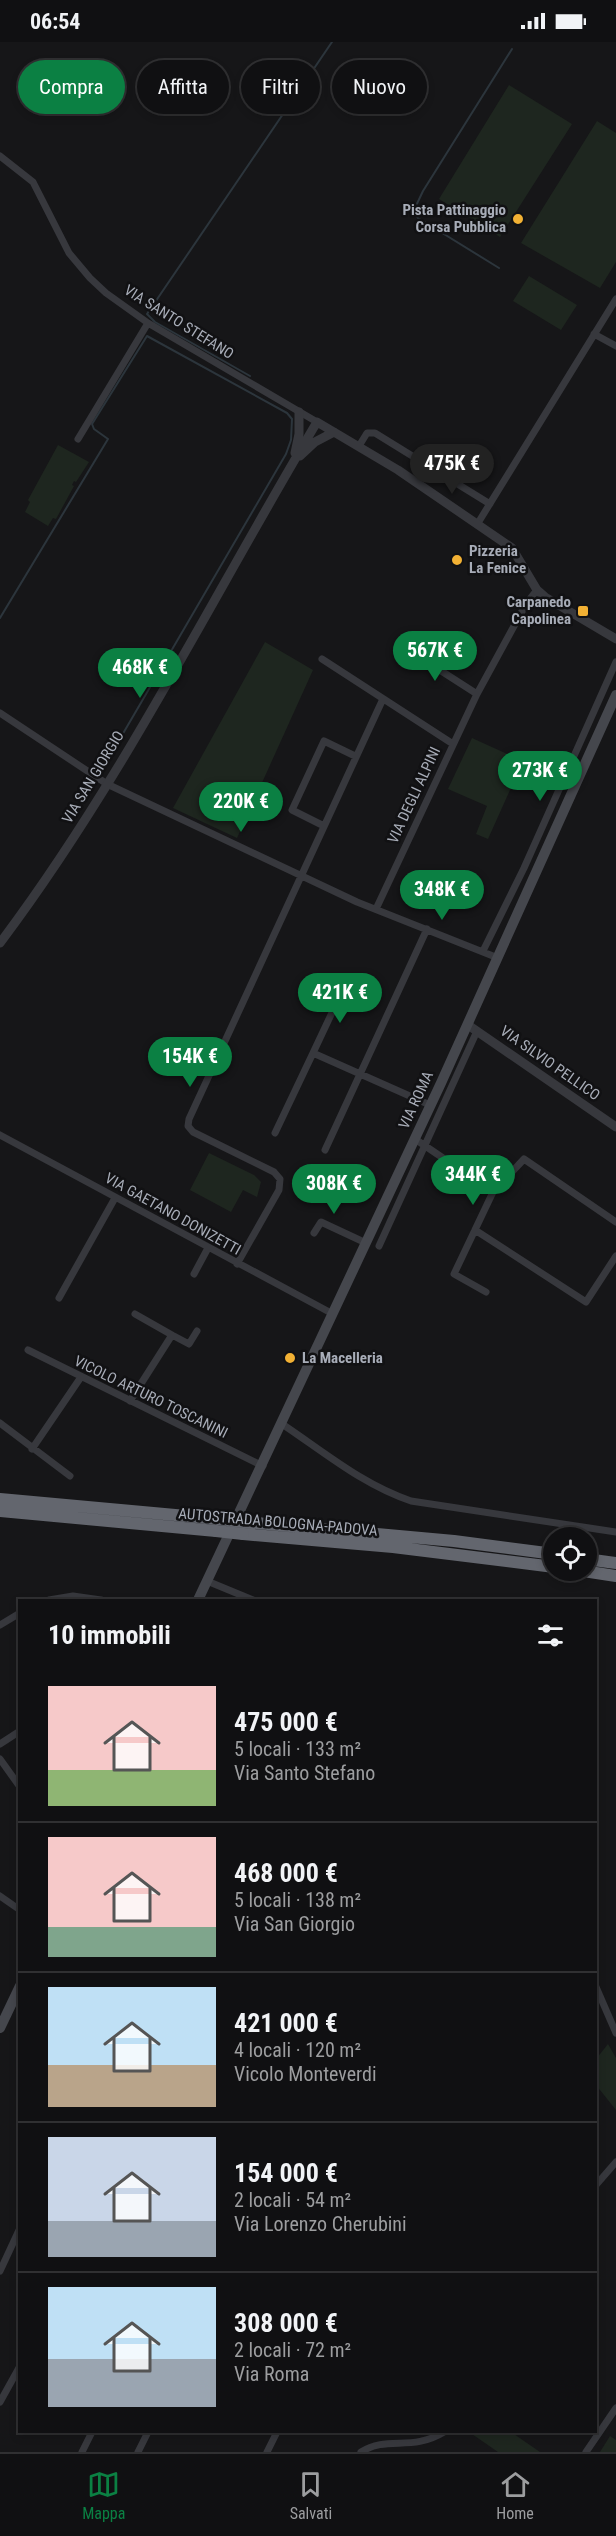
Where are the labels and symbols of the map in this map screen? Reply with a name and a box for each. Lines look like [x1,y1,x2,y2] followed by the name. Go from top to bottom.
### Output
[402,201,506,236] place label: Pista Pattinaggio Corsa Pubblica
[511,212,525,226] marker: Pista Pattinaggio Corsa Pubblica
[121,281,237,363] street label: VIA SANTO STEFANO
[403,444,501,495] pin: 475K €
[469,542,526,577] place label: Pizzeria La Fenice
[450,553,464,567] marker: Pizzeria La Fenice
[506,593,571,628] place label: Carpanedo Capolinea
[576,604,590,618] marker: Carpanedo Capolinea
[386,631,484,682] pin: 567K €
[91,648,189,699] pin: 468K €
[58,727,128,827] street label: VIA SAN GIORGIO
[384,744,444,846] street label: VIA DEGLI ALPINI
[491,751,589,802] pin: 273K €
[192,782,290,833] pin: 220K €
[393,870,491,921] pin: 348K €
[291,973,389,1024] pin: 421K €
[497,1022,603,1104] street label: VIA SILVIO PELLICO
[141,1037,239,1088] pin: 154K €
[395,1068,437,1132] street label: VIA ROMA
[424,1155,522,1206] pin: 344K €
[285,1164,383,1215] pin: 308K €
[102,1169,244,1259] street label: VIA GAETANO DONIZETTI
[302,1349,383,1367] place label: La Macelleria
[283,1351,297,1365] marker: La Macelleria
[71,1352,231,1442] street label: VICOLO ARTURO TOSCANINI
[178,1504,379,1540] street label: AUTOSTRADA BOLOGNA-PADOVA

